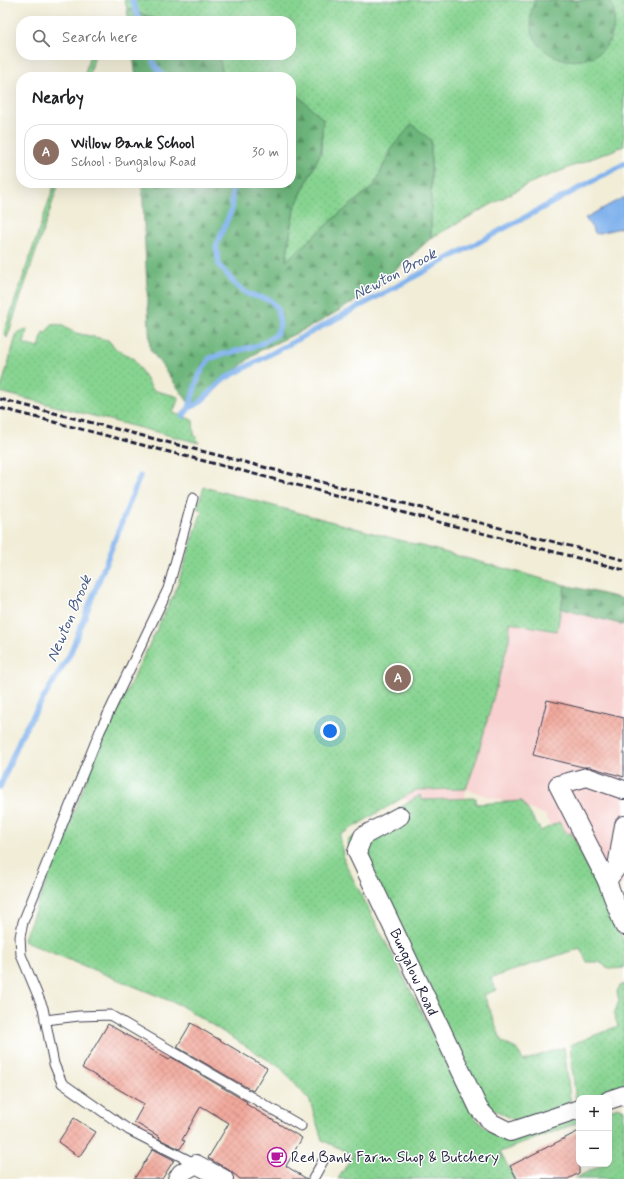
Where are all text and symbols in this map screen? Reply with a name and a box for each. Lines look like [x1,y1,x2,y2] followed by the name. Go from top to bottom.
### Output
[16,16,296,60] search box
[30,27,52,49] icon: search
[62,28,138,48] text: Search here
[32,87,84,109] text: Nearby
[71,134,195,154] text: Willow Bank School
[42,144,50,161] text: A
[252,144,279,161] text: 30 m
[71,154,196,171] text: School · Bungalow Road
[349,243,441,305] water label: Newton Brook
[42,571,97,665] water label: Newton Brook
[385,663,411,693] pin: A
[320,721,340,741] your location
[383,926,442,1020] street label: Bungalow Road
[576,1095,612,1167] map controls
[576,1095,612,1131] button: +
[576,1131,612,1167] button: −
[266,1146,288,1168] cafe icon: Red Bank Farm Shop & Butchery
[291,1148,499,1168] place label: Red Bank Farm Shop & Butchery

